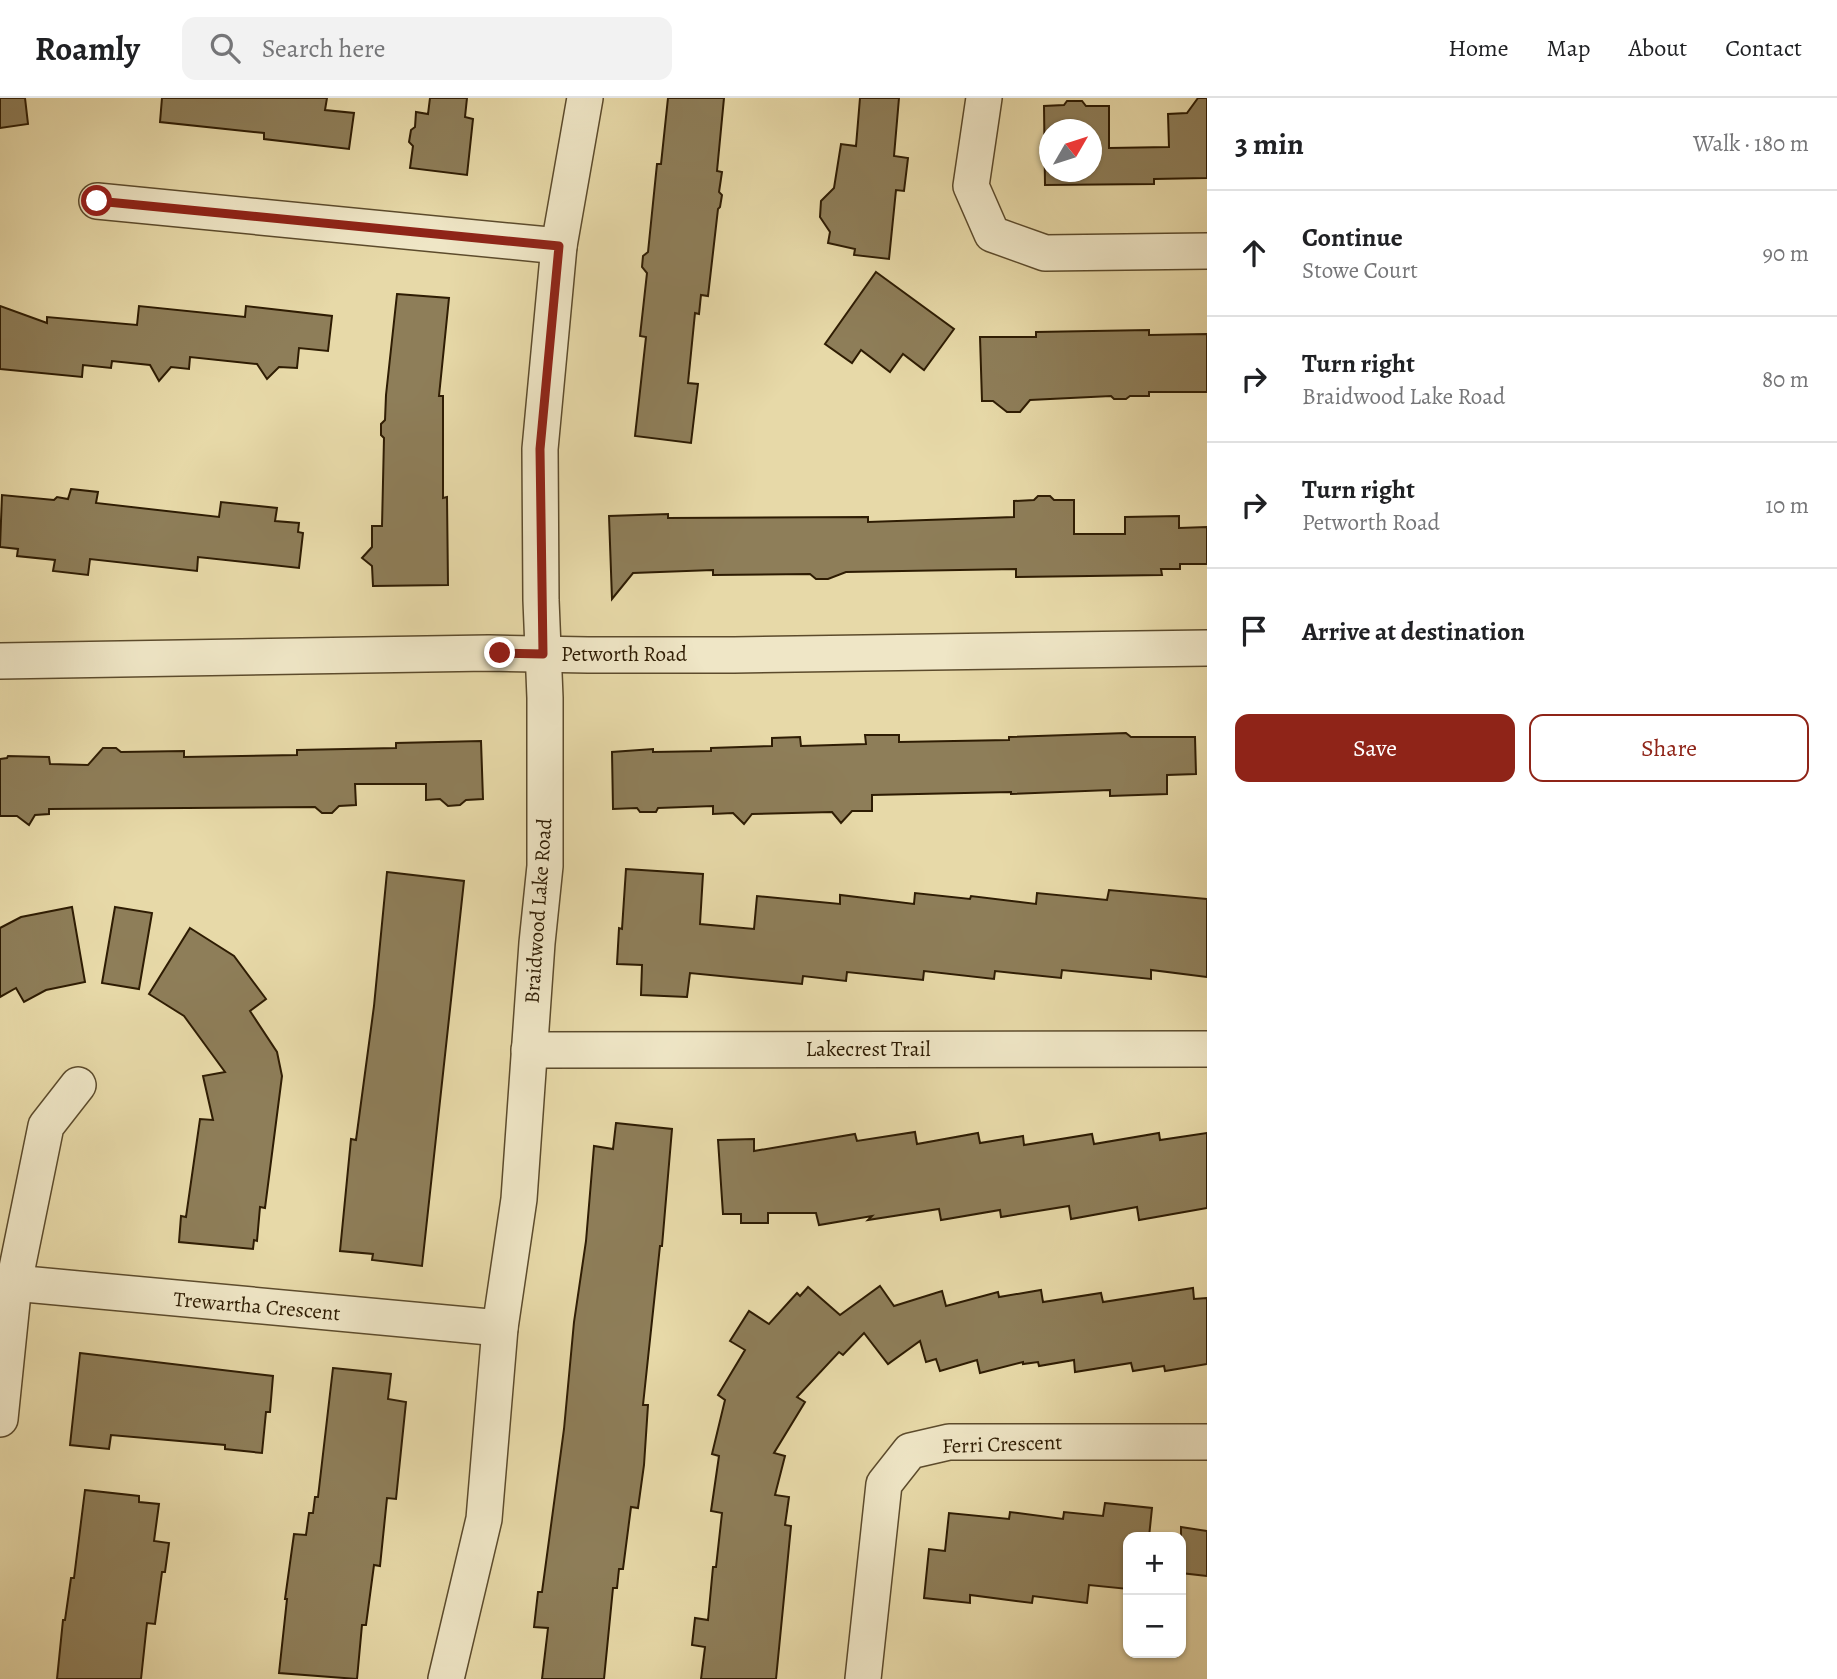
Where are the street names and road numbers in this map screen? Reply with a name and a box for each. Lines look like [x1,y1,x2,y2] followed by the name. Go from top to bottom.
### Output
[561,640,688,668] street label: Petworth Road
[518,817,558,1005] street label: Braidwood Lake Road
[805,1035,931,1063] street label: Lakecrest Trail
[172,1285,342,1327] street label: Trewartha Crescent
[941,1428,1063,1460] street label: Ferri Crescent

